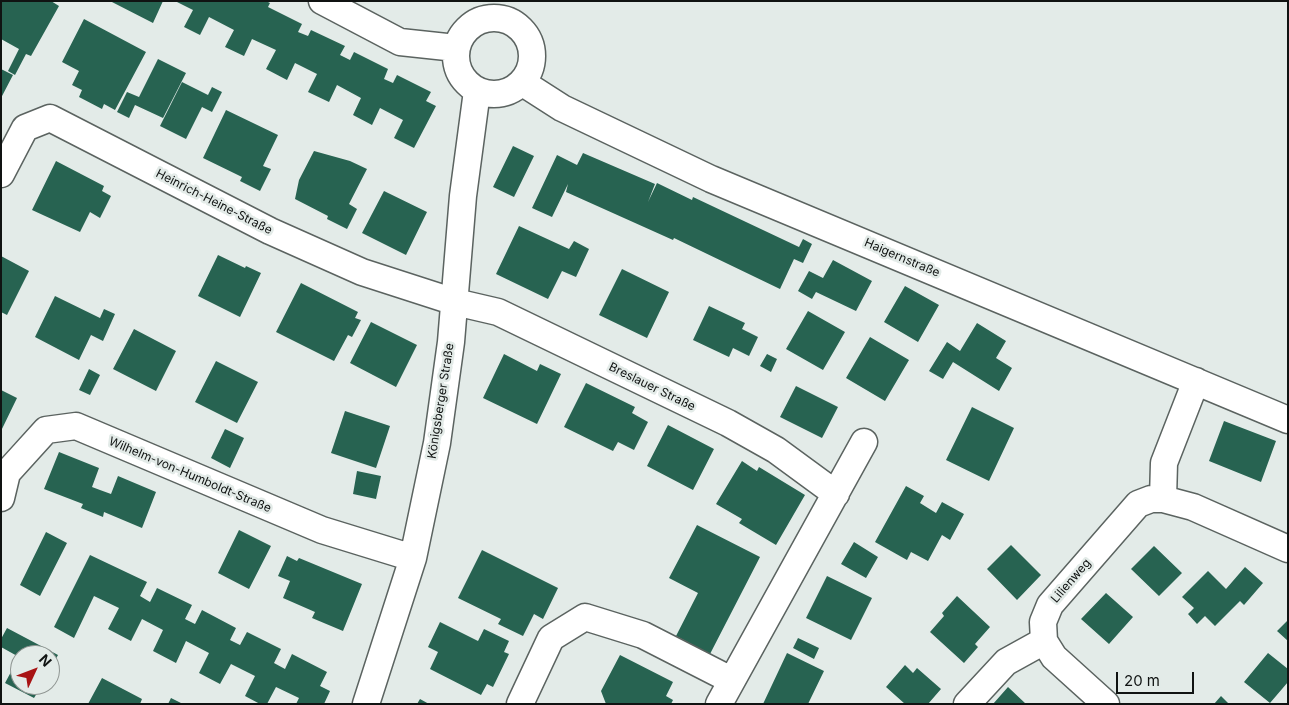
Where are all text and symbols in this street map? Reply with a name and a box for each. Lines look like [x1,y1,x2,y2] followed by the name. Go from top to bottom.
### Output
[153,166,275,238] street label: Heinrich-Heine-Straße
[862,236,942,280] street label: Haigernstraße
[425,342,457,460] street label: Königsberger Straße
[606,360,698,414] street label: Breslauer Straße
[107,434,273,516] street label: Wilhelm-von-Humboldt-Straße
[1048,556,1094,606] street label: Lilienweg
[10,645,60,695] north arrow
[36,650,55,670] text: N
[1119,662,1196,694] scale bar
[1124,671,1160,690] text: 20 m

